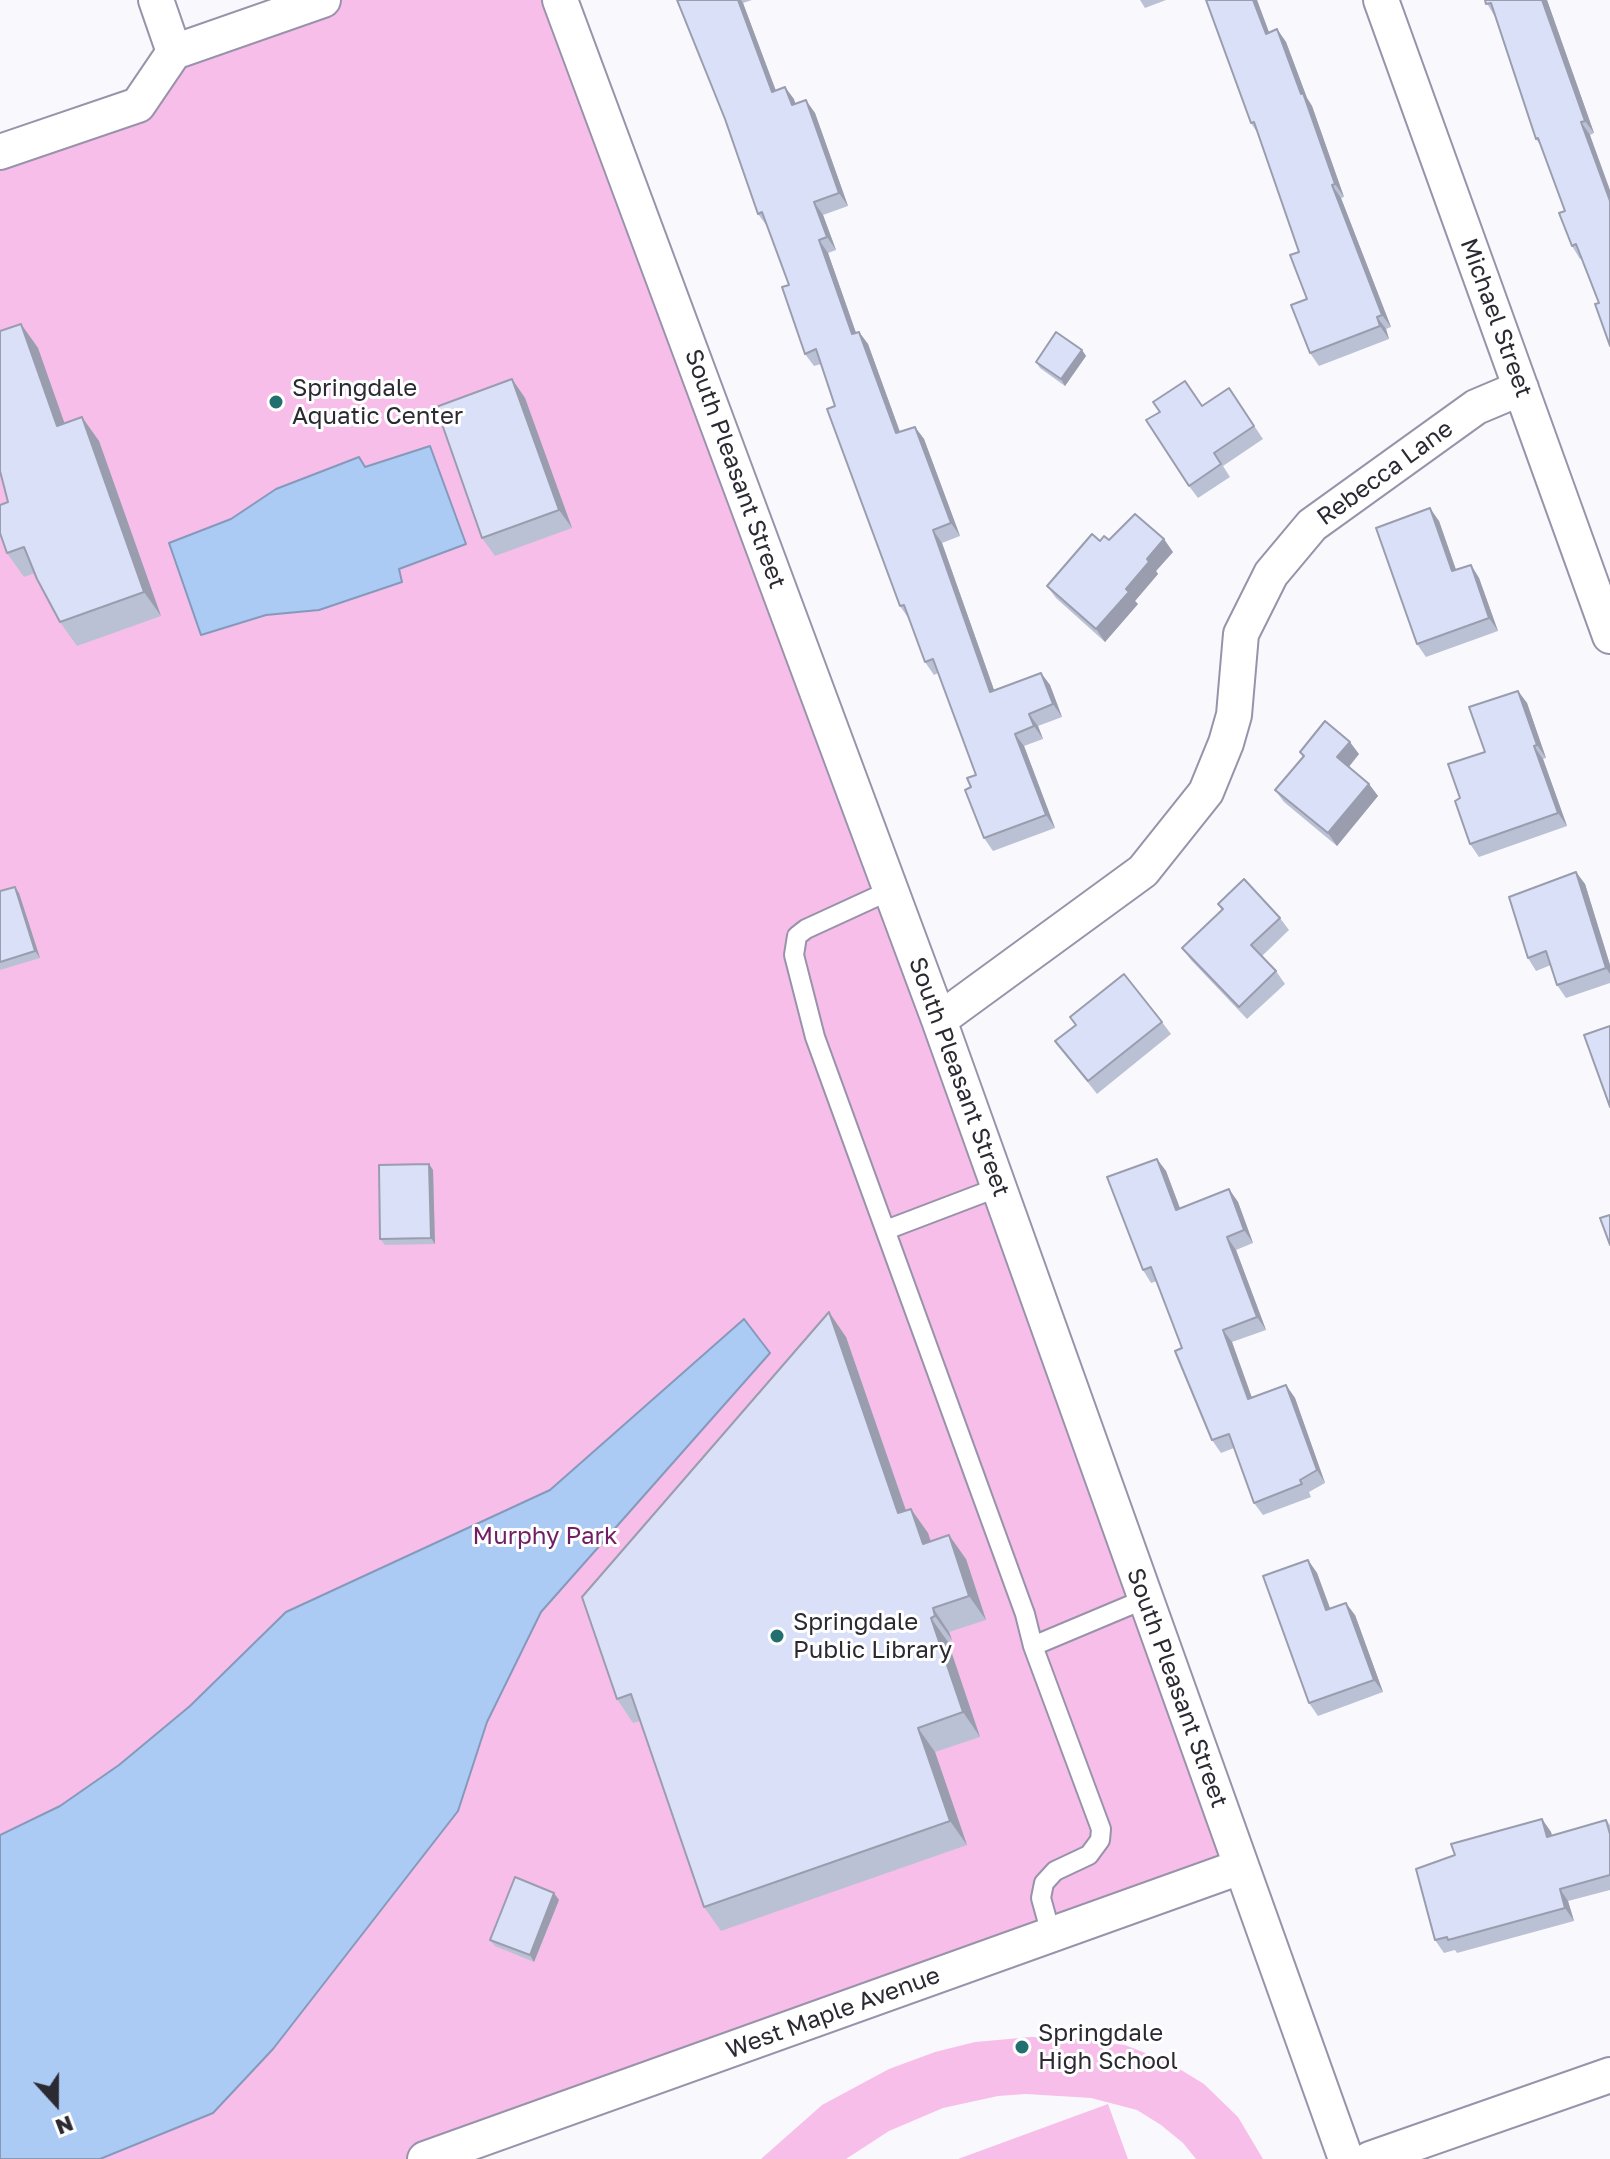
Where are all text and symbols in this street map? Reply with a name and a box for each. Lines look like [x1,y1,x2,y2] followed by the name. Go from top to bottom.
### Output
[1454,235,1538,401] street label: Michael Street
[678,345,792,593] street label: South Pleasant Street
[292,374,463,430] place label: Springdale Aquatic Center
[267,393,285,411] marker: Springdale Aquatic Center
[1312,414,1458,532] street label: Rebecca Lane
[902,953,1016,1201] street label: South Pleasant Street
[473,1522,617,1550] park label: Murphy Park
[1120,1564,1234,1812] street label: South Pleasant Street
[793,1608,952,1664] place label: Springdale Public Library
[768,1627,786,1645] marker: Springdale Public Library
[722,1961,944,2065] street label: West Maple Avenue
[1038,2019,1178,2075] place label: Springdale High School
[1013,2038,1031,2056] marker: Springdale High School
[16,2063,96,2143] north arrow
[52,2110,77,2141] text: N

